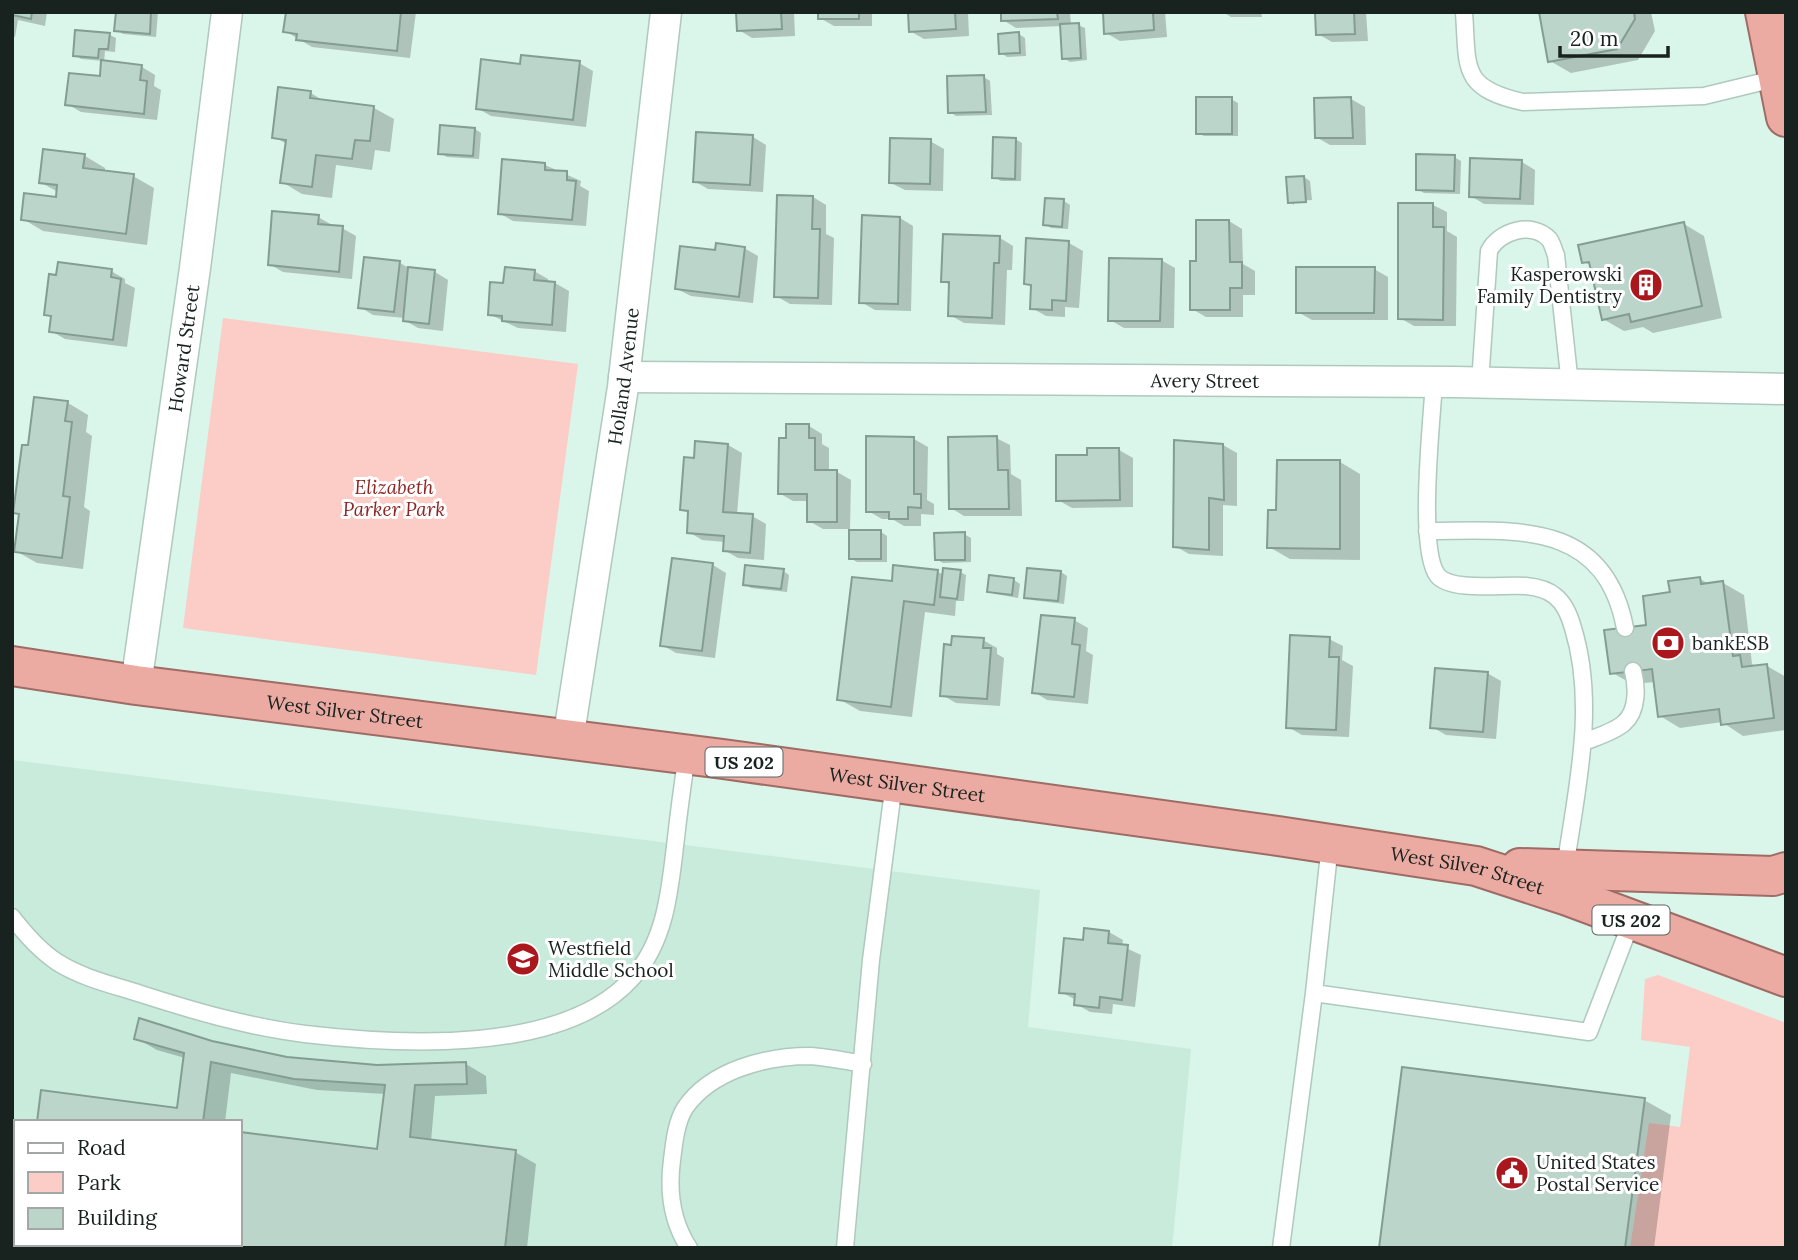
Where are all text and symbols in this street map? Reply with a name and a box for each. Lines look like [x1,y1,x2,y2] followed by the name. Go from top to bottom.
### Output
[1560,14,1668,58] scale bar
[1570,25,1619,52] text: 20 m
[1477,262,1622,308] place label: Kasperowski Family Dentistry
[1627,266,1665,304] building icon: Kasperowski Family Dentistry
[163,282,205,414] street label: Howard Street
[602,306,644,446] street label: Holland Avenue
[1149,368,1260,393] street label: Avery Street
[343,475,445,521] park label: Elizabeth Parker Park
[1649,624,1687,662] bank icon: bankESB
[1692,631,1769,655] place label: bankESB
[265,690,425,733] street label: West Silver Street
[706,748,782,776] road number: US 202
[827,762,988,807] street label: West Silver Street
[1389,841,1548,900] street label: West Silver Street
[1592,905,1670,934] road number: US 202
[548,936,674,982] place label: Westfield Middle School
[504,940,542,978] school or university icon: Westfield Middle School
[14,1120,242,1246] legend
[77,1134,126,1161] text: Road
[1536,1150,1659,1196] place label: United States Postal Service
[1493,1154,1531,1192] public building icon: United States Postal Service
[77,1169,121,1196] text: Park
[77,1204,157,1231] text: Building

